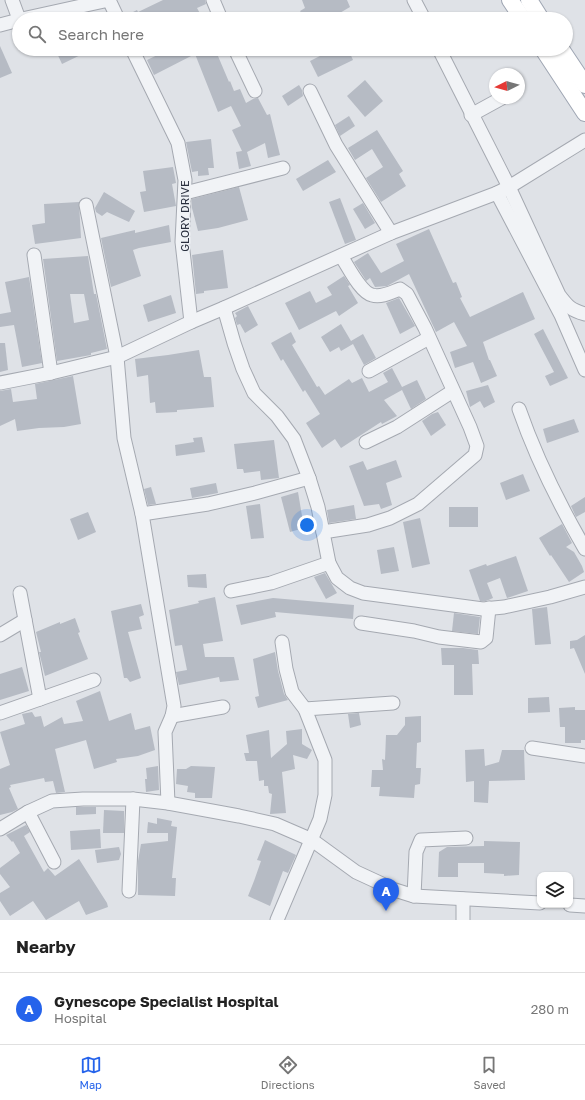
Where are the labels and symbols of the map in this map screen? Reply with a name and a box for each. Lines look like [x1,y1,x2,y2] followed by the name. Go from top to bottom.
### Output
[489,68,525,104] north arrow
[178,180,191,252] street label: GLORY DRIVE
[297,515,317,535] your location
[373,878,399,911] pin: A

